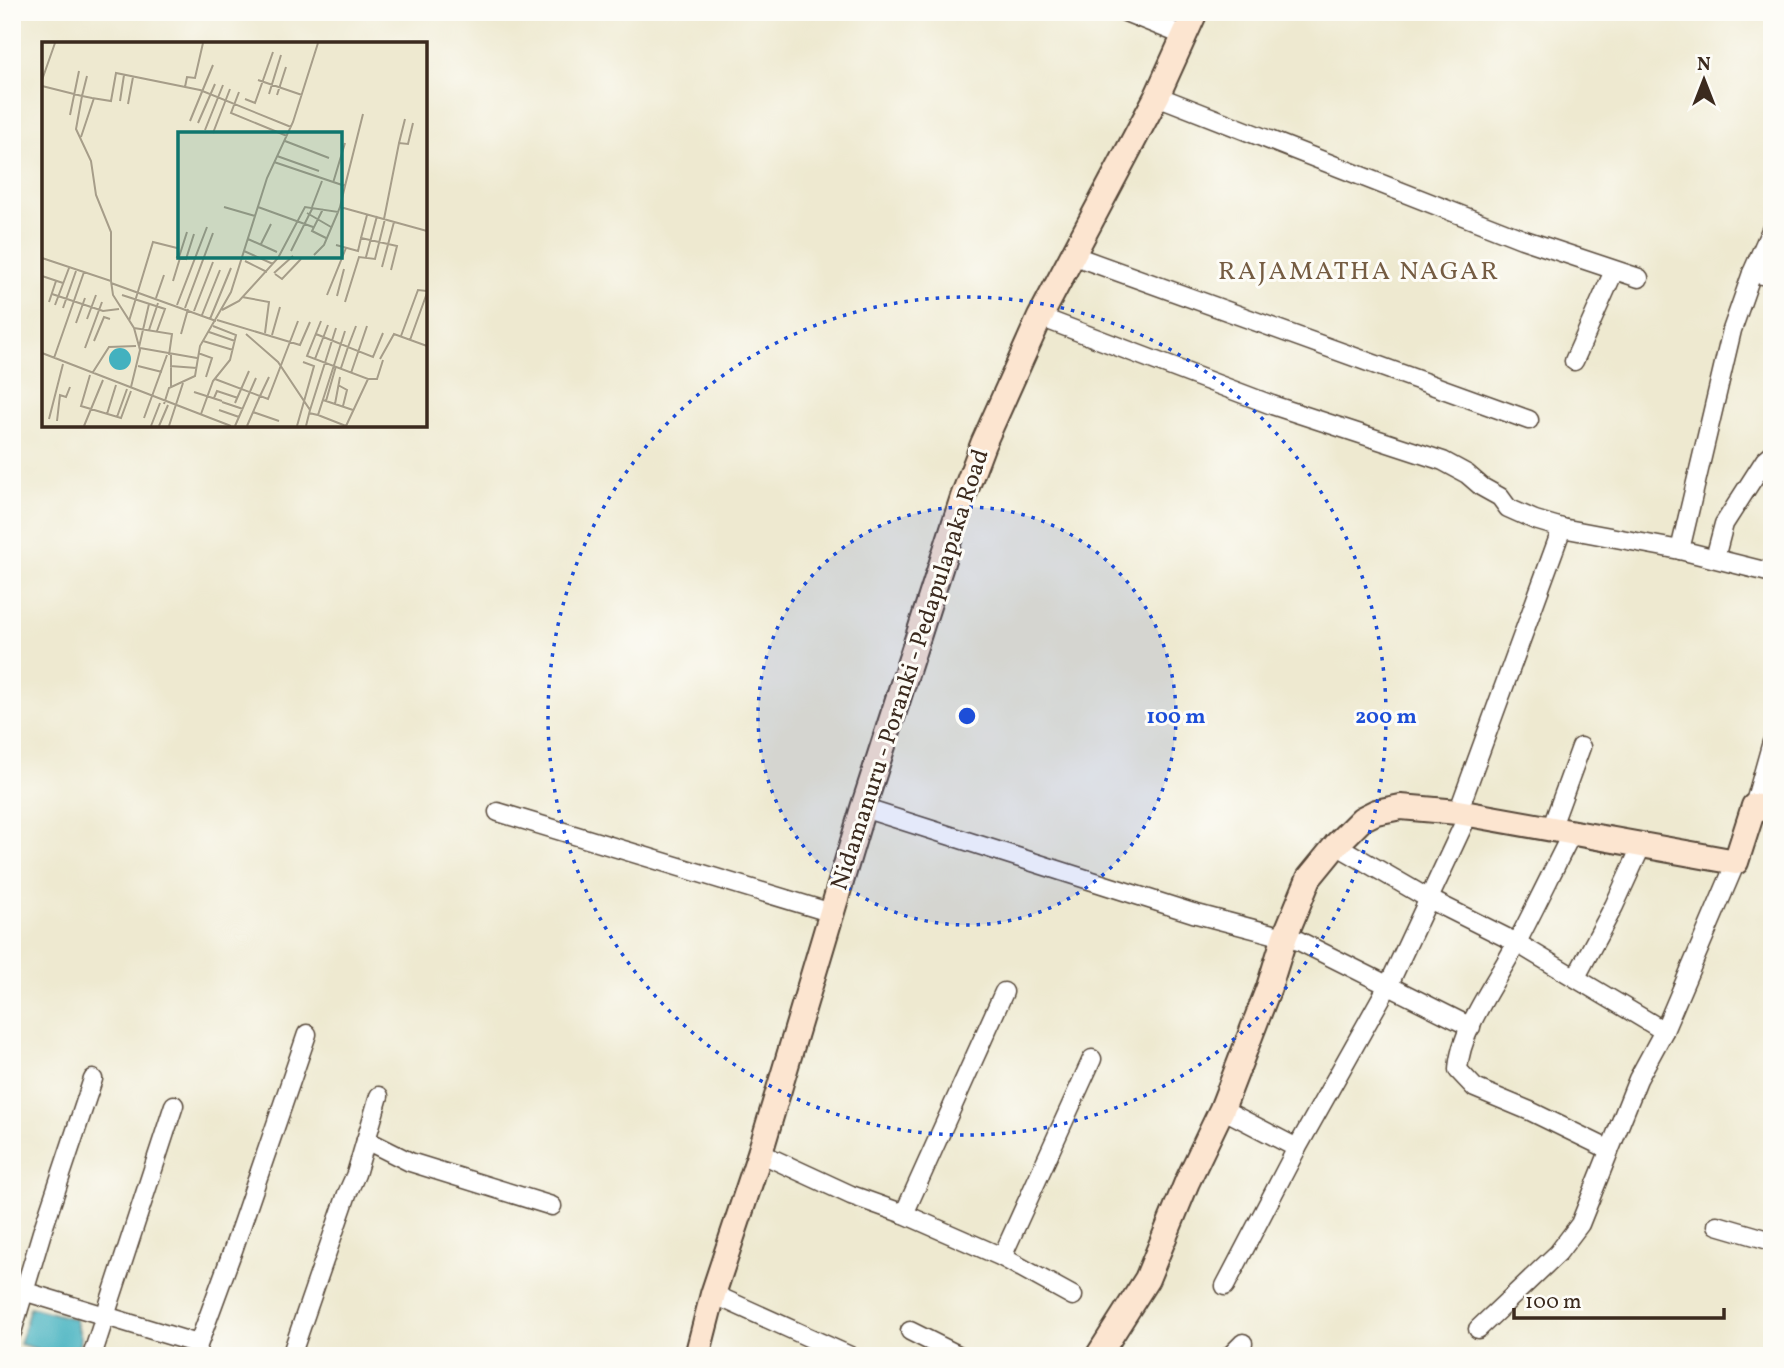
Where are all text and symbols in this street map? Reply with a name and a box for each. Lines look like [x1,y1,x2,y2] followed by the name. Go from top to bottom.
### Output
[42,42,427,427] inset map
[1668,46,1738,116] north arrow
[1697,52,1711,78] text: N
[1218,254,1500,290] district label: RAJAMATHA NAGAR
[823,445,999,895] street label: Nidamanuru - Poranki - Pedapulapaka Road
[1146,703,1206,732] text: 100 m
[1355,703,1417,732] text: 200 m
[955,704,979,728] centre of rings
[1514,1277,1724,1321] scale bar
[1525,1288,1582,1317] text: 100 m

